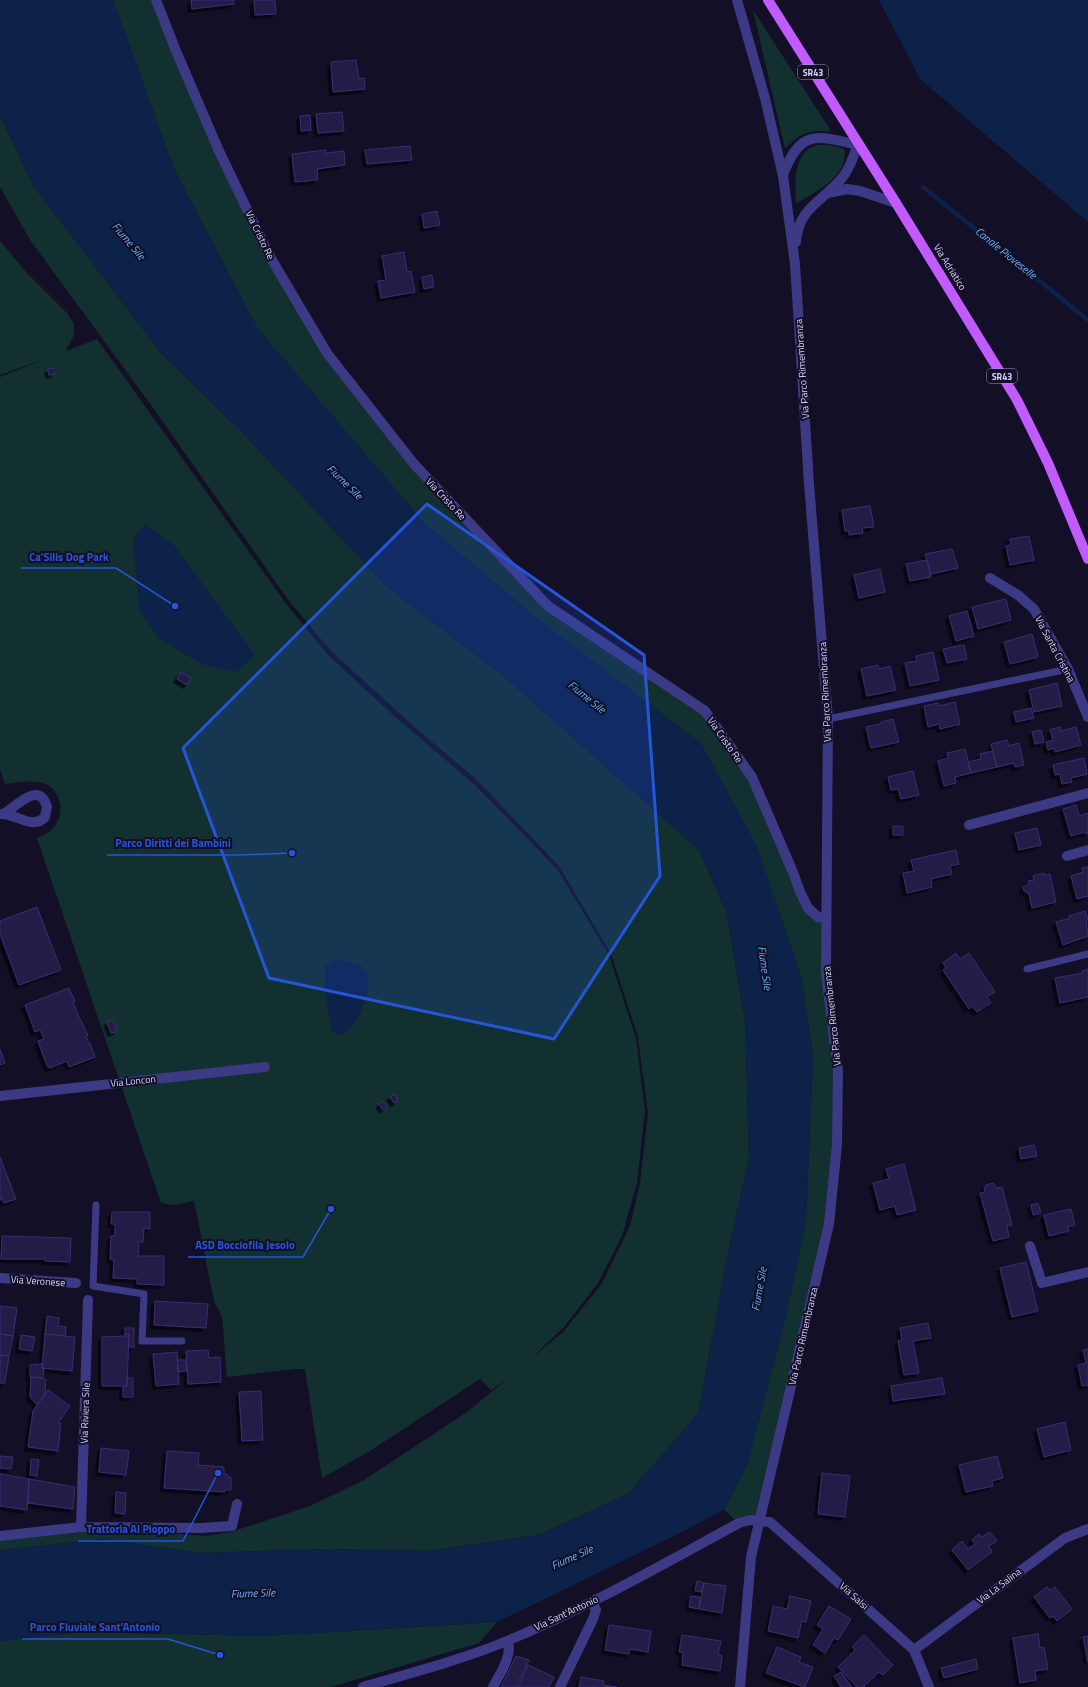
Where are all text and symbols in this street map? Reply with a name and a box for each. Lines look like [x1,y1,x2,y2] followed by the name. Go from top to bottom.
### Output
[798,65,828,79] road number: SR43
[242,208,278,262] street label: Via Cristo Re
[109,219,150,264] water label: Fiume Sile
[972,223,1041,283] water label: Canale Pioveselle
[930,241,970,293] street label: Via Adriatico
[791,319,813,419] street label: Via Parco Rimembranza
[987,369,1017,383] road number: SR43
[324,461,367,504] water label: Fiume Sile
[422,474,470,524] street label: Via Cristo Re
[21,545,116,568] callout: Ca'Silis Dog Park
[29,549,109,565] text: Ca'Silis Dog Park
[1031,613,1079,685] street label: Via Santa Cristina
[815,642,835,742] street label: Via Parco Rimembranza
[565,677,610,718] water label: Fiume Sile
[704,714,746,766] street label: Via Cristo Re
[107,832,239,855] callout: Parco Diritti dei Bambini
[115,835,231,851] text: Parco Diritti dei Bambini
[754,945,776,992] water label: Fiume Sile
[819,965,845,1067] street label: Via Parco Rimembranza
[110,1071,156,1091] street label: Via Loncon
[188,1234,303,1257] callout: ASD Bocciofila Jesolo
[195,1237,295,1253] text: ASD Bocciofila Jesolo
[747,1265,771,1312] water label: Fiume Sile
[10,1272,66,1290] street label: Via Veronese
[784,1286,822,1386] street label: Via Parco Rimembranza
[76,1382,94,1444] street label: Via Riviera Sile
[78,1518,183,1541] callout: Trattoria Al Pioppo
[87,1521,176,1537] text: Trattoria Al Pioppo
[549,1540,596,1573] water label: Fiume Sile
[974,1564,1024,1608] street label: Via La Salina
[836,1579,872,1613] street label: Via Salsi
[231,1584,276,1602] water label: Fiume Sile
[532,1592,600,1634] street label: Via Sant'Antonio
[22,1616,168,1639] callout: Parco Fluviale Sant'Antonio
[30,1619,160,1635] text: Parco Fluviale Sant'Antonio

